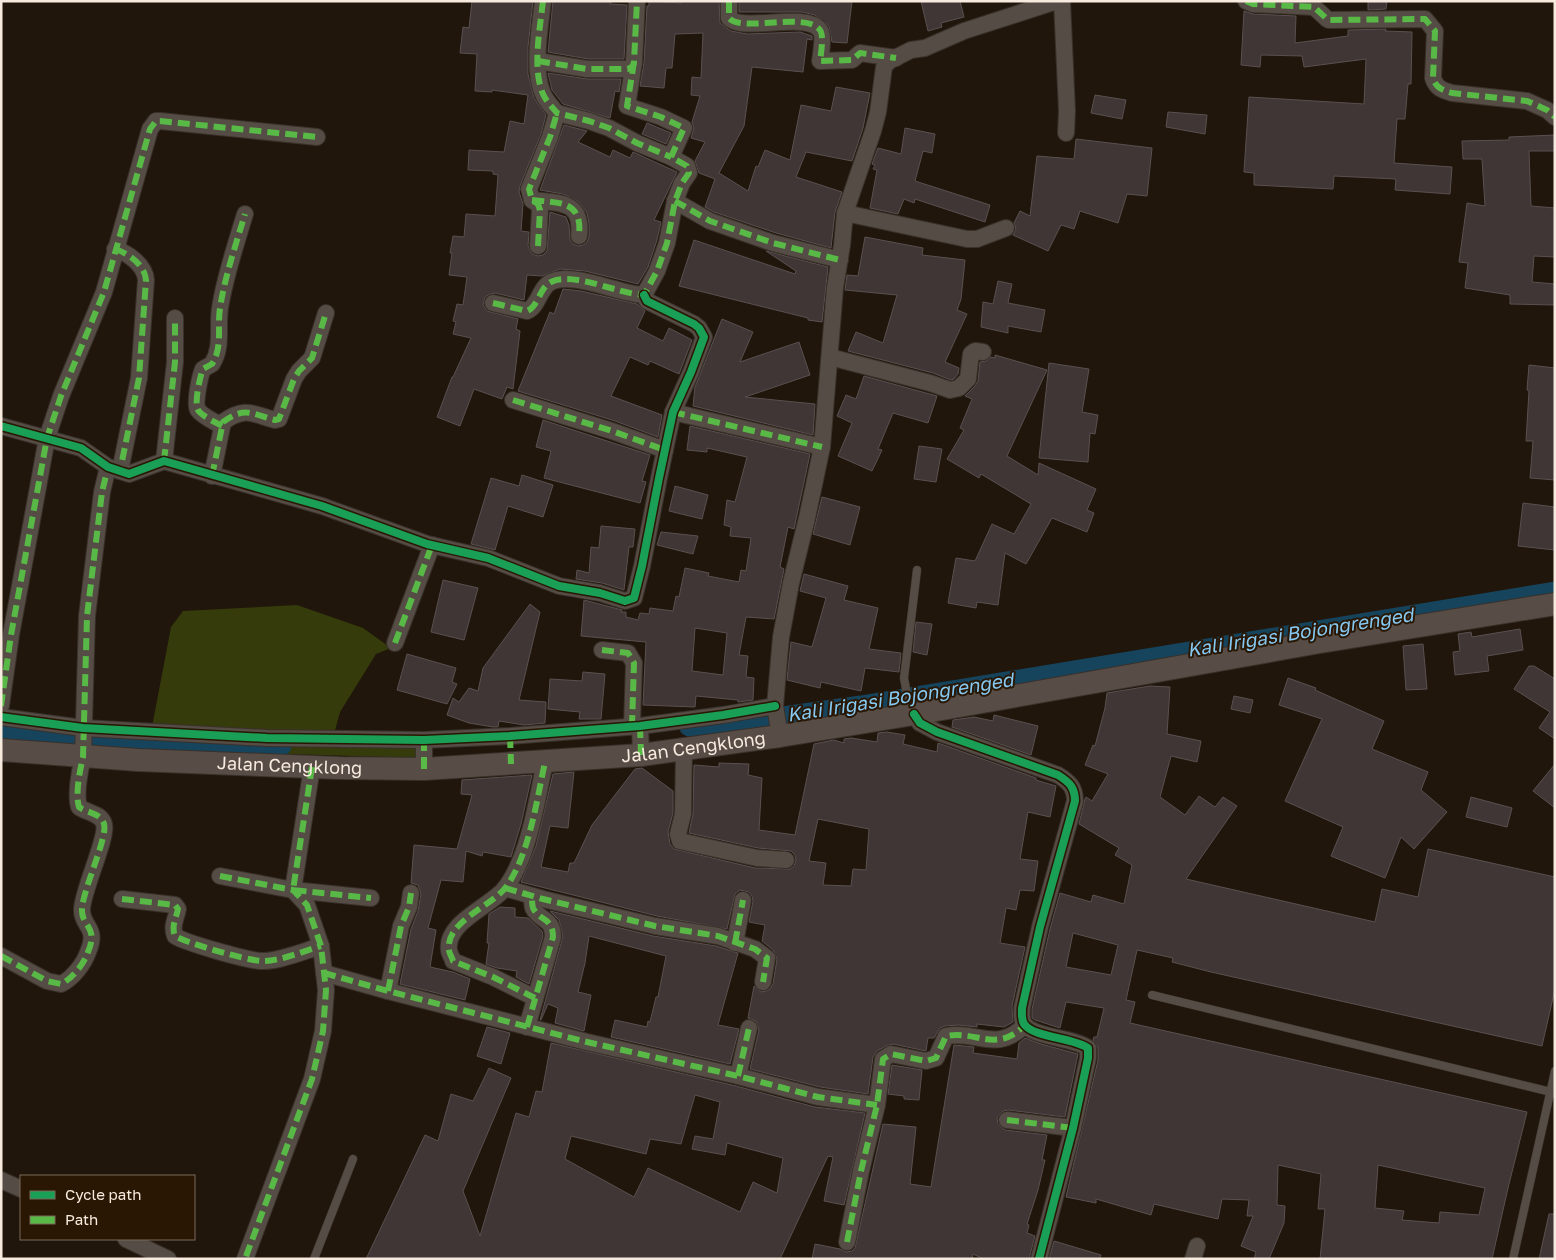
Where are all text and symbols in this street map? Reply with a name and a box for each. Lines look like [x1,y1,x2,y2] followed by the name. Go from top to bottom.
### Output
[1185,602,1417,661] water label: Kali Irigasi Bojongrenged
[785,667,1017,726] water label: Kali Irigasi Bojongrenged
[621,726,767,766] street label: Jalan Cengklong
[217,751,362,778] street label: Jalan Cengklong
[20,1175,195,1240] legend
[65,1185,141,1203] text: Cycle path
[65,1210,98,1228] text: Path

